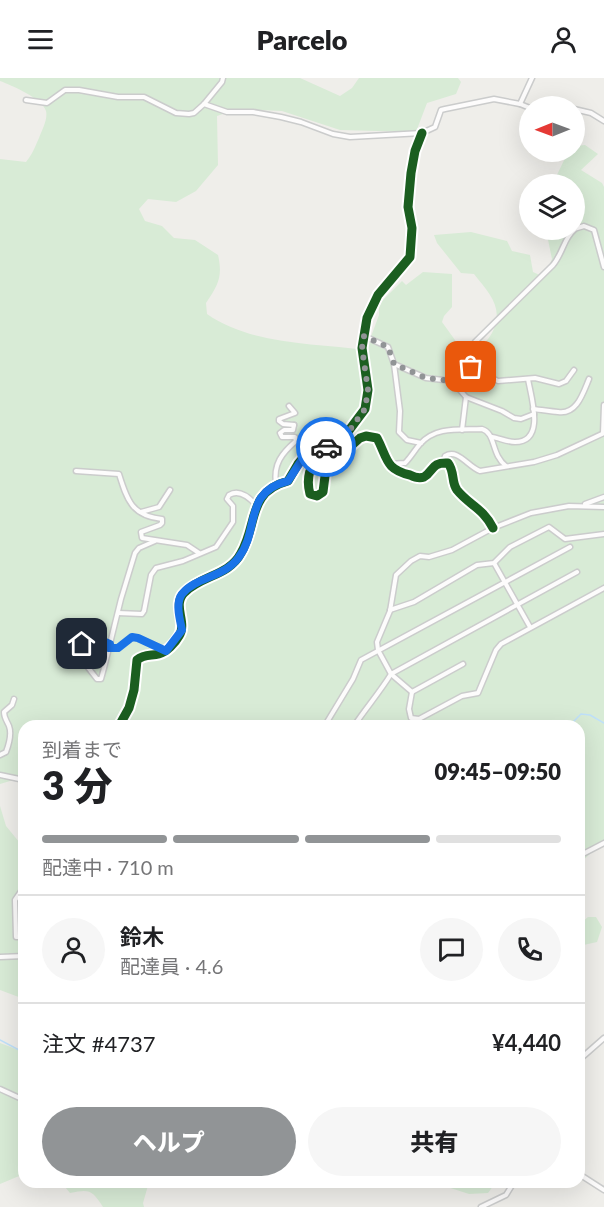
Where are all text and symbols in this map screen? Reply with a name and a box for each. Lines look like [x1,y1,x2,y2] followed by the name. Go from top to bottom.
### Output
[24,23,57,56] icon: menu
[257,23,347,56] text: Parcelo
[547,23,580,56] icon: person
[519,96,585,162] north arrow
[519,96,585,240] map controls
[519,174,585,240] button: layers
[445,341,496,392] pin
[454,350,487,383] icon: bag
[296,417,356,477] courier
[310,431,343,464] icon: car
[56,618,107,669] pin
[65,627,98,660] icon: home
[42,737,122,761] text: 到着まで
[435,758,561,785] text: 09:45–09:50
[42,762,113,808] text: 3 分
[42,855,174,879] text: 配達中 · 710 m
[42,918,105,981] button: person
[420,918,483,981] button: chat
[498,918,561,981] button: phone
[120,923,164,950] text: 鈴木
[120,954,223,978] text: 配達員 · 4.6
[492,1029,561,1056] text: ¥4,440
[42,1030,155,1057] text: 注文 #4737
[42,1107,296,1176] button: ヘルプ
[308,1107,561,1176] button: 共有

